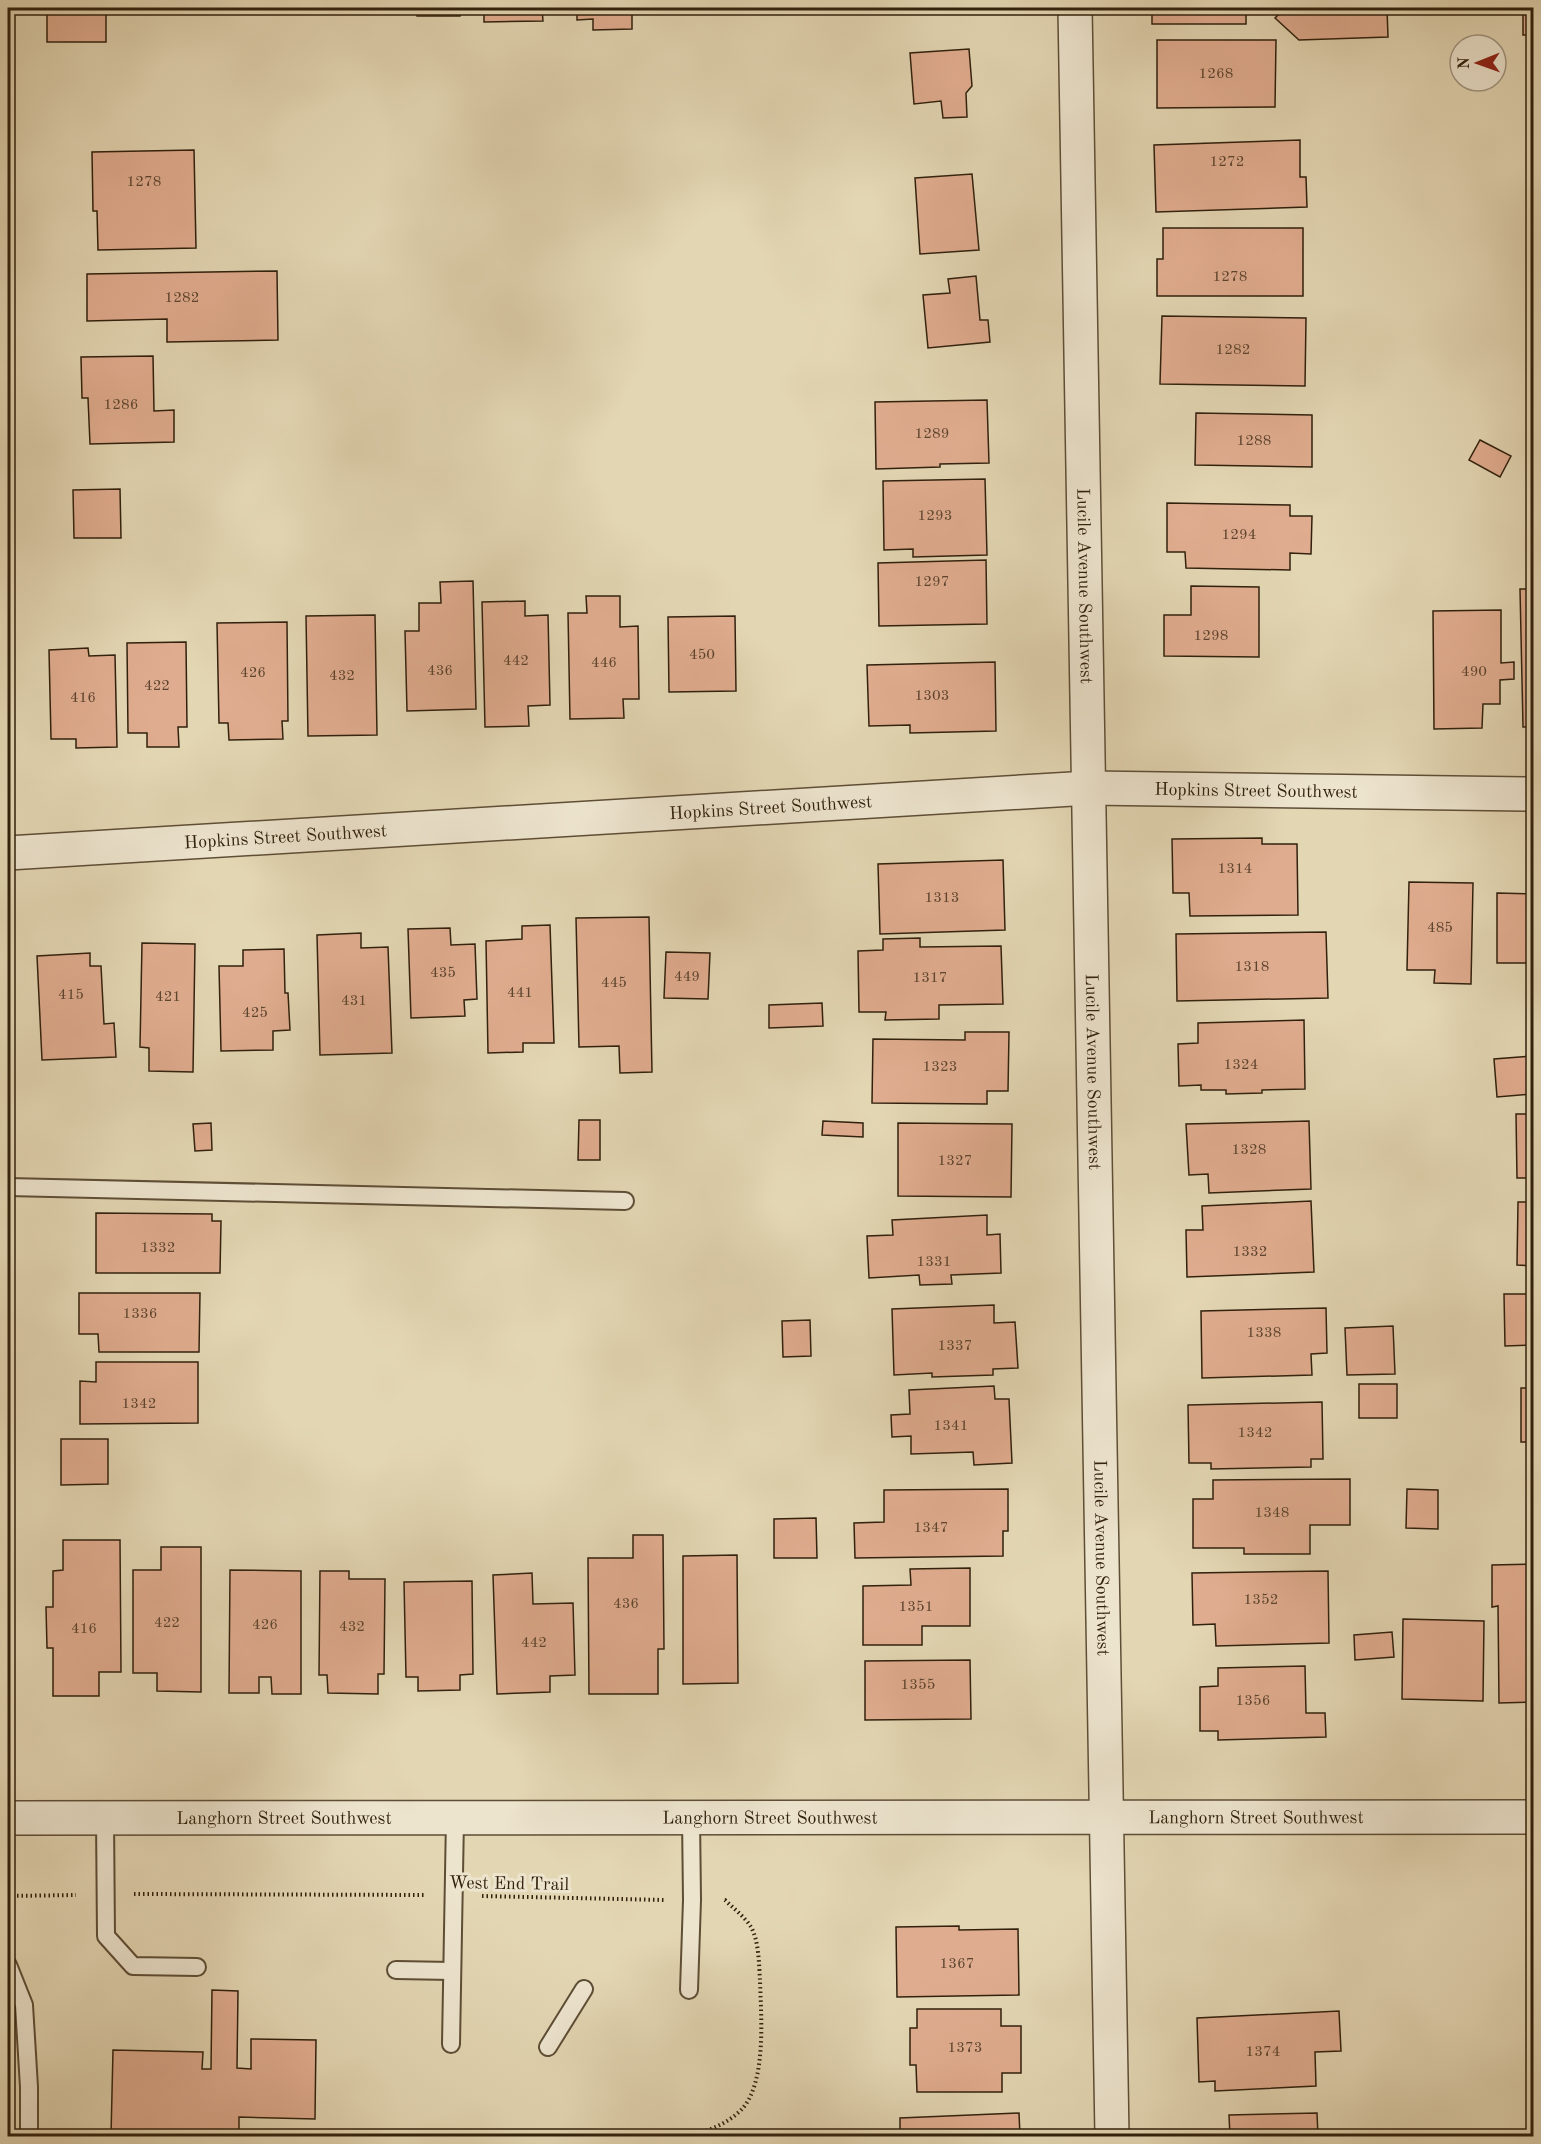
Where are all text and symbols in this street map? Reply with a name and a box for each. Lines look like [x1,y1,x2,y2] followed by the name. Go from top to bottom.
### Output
[1448,33,1508,93] north arrow
[1457,56,1473,69] text: N
[1199,67,1233,82] house number: 1268
[1210,155,1244,170] house number: 1272
[127,175,161,190] house number: 1278
[1213,270,1247,285] house number: 1278
[165,291,199,306] house number: 1282
[1216,343,1250,358] house number: 1282
[104,398,138,413] house number: 1286
[915,427,949,442] house number: 1289
[1237,434,1271,449] house number: 1288
[1073,488,1095,684] street label: Lucile Avenue Southwest
[918,509,952,524] house number: 1293
[1222,528,1256,543] house number: 1294
[915,575,949,590] house number: 1297
[1194,629,1228,644] house number: 1298
[689,648,715,663] house number: 450
[503,654,529,669] house number: 442
[591,656,617,671] house number: 446
[427,664,453,679] house number: 436
[1461,665,1487,680] house number: 490
[240,666,266,681] house number: 426
[329,669,355,684] house number: 432
[144,679,170,694] house number: 422
[915,689,949,704] house number: 1303
[70,691,96,706] house number: 416
[1154,781,1358,802] street label: Hopkins Street Southwest
[669,793,873,823] street label: Hopkins Street Southwest
[183,822,388,852] street label: Hopkins Street Southwest
[1218,862,1252,877] house number: 1314
[925,891,959,906] house number: 1313
[1427,921,1453,936] house number: 485
[1235,960,1269,975] house number: 1318
[430,966,456,981] house number: 435
[674,970,700,985] house number: 449
[913,971,947,986] house number: 1317
[1082,974,1103,1170] street label: Lucile Avenue Southwest
[601,976,627,991] house number: 445
[507,986,533,1001] house number: 441
[58,988,84,1003] house number: 415
[155,990,181,1005] house number: 421
[341,994,367,1009] house number: 431
[242,1006,268,1021] house number: 425
[1224,1058,1258,1073] house number: 1324
[923,1060,957,1075] house number: 1323
[1232,1143,1266,1158] house number: 1328
[938,1154,972,1169] house number: 1327
[141,1241,175,1256] house number: 1332
[1233,1245,1267,1260] house number: 1332
[917,1255,951,1270] house number: 1331
[123,1307,157,1322] house number: 1336
[1247,1326,1281,1341] house number: 1338
[938,1339,972,1354] house number: 1337
[122,1397,156,1412] house number: 1342
[934,1419,968,1434] house number: 1341
[1238,1426,1272,1441] house number: 1342
[1090,1460,1112,1656] street label: Lucile Avenue Southwest
[1255,1506,1289,1521] house number: 1348
[914,1521,948,1536] house number: 1347
[1244,1593,1278,1608] house number: 1352
[613,1597,639,1612] house number: 436
[899,1600,933,1615] house number: 1351
[154,1616,180,1631] house number: 422
[252,1618,278,1633] house number: 426
[339,1620,365,1635] house number: 432
[71,1622,97,1637] house number: 416
[521,1636,547,1651] house number: 442
[901,1678,935,1693] house number: 1355
[1236,1694,1270,1709] house number: 1356
[662,1809,878,1828] street label: Langhorn Street Southwest
[1148,1809,1364,1827] street label: Langhorn Street Southwest
[176,1810,392,1828] street label: Langhorn Street Southwest
[449,1874,569,1894] street label: West End Trail
[940,1957,974,1972] house number: 1367
[948,2041,982,2056] house number: 1373
[1246,2045,1280,2060] house number: 1374

